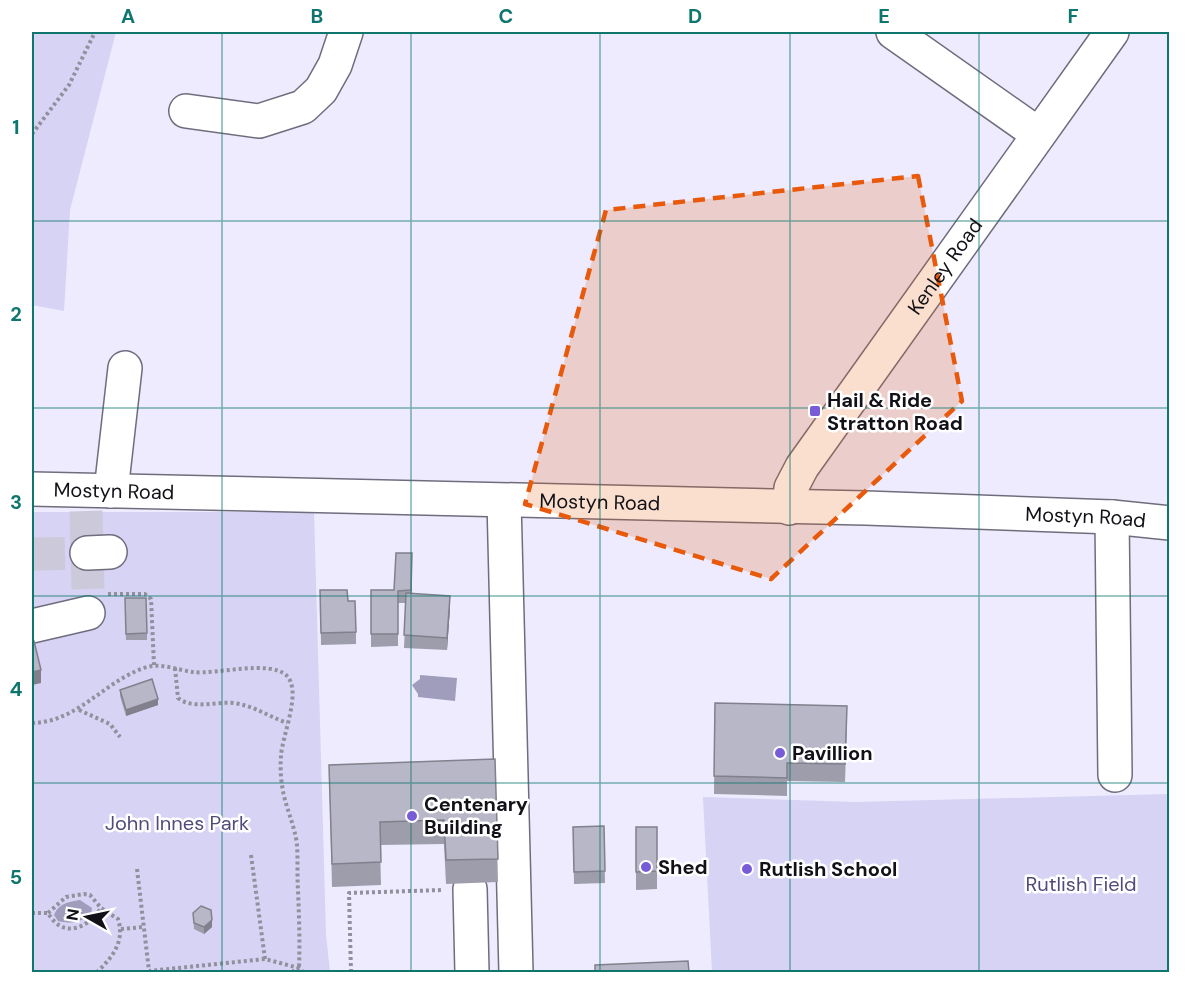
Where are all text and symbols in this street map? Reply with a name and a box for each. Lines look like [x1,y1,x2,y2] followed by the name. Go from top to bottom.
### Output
[121,3,135,29] text: A
[311,3,323,29] text: B
[499,3,513,29] text: C
[688,3,702,29] text: D
[878,3,890,29] text: E
[1067,3,1079,29] text: F
[12,114,20,140] text: 1
[902,213,988,320] street label: Kenley Road
[10,301,22,327] text: 2
[827,387,963,436] place label: Hail & Ride Stratton Road
[808,404,822,418] marker: Hail & Ride Stratton Road
[53,476,175,505] street label: Mostyn Road
[539,488,660,516] street label: Mostyn Road
[10,489,22,515] text: 3
[1025,501,1147,533] street label: Mostyn Road
[10,676,23,702] text: 4
[792,740,873,766] place label: Pavillion
[773,746,787,760] marker: Pavillion
[424,791,528,840] place label: Centenary Building
[405,809,419,823] marker: Centenary Building
[105,810,249,836] park label: John Innes Park
[658,854,708,880] place label: Shed
[759,856,897,882] place label: Rutlish School
[639,860,653,874] marker: Shed
[740,862,754,876] marker: Rutlish School
[10,864,22,890] text: 5
[1025,871,1137,897] park label: Rutlish Field
[57,887,117,947] north arrow
[61,907,84,922] text: N

